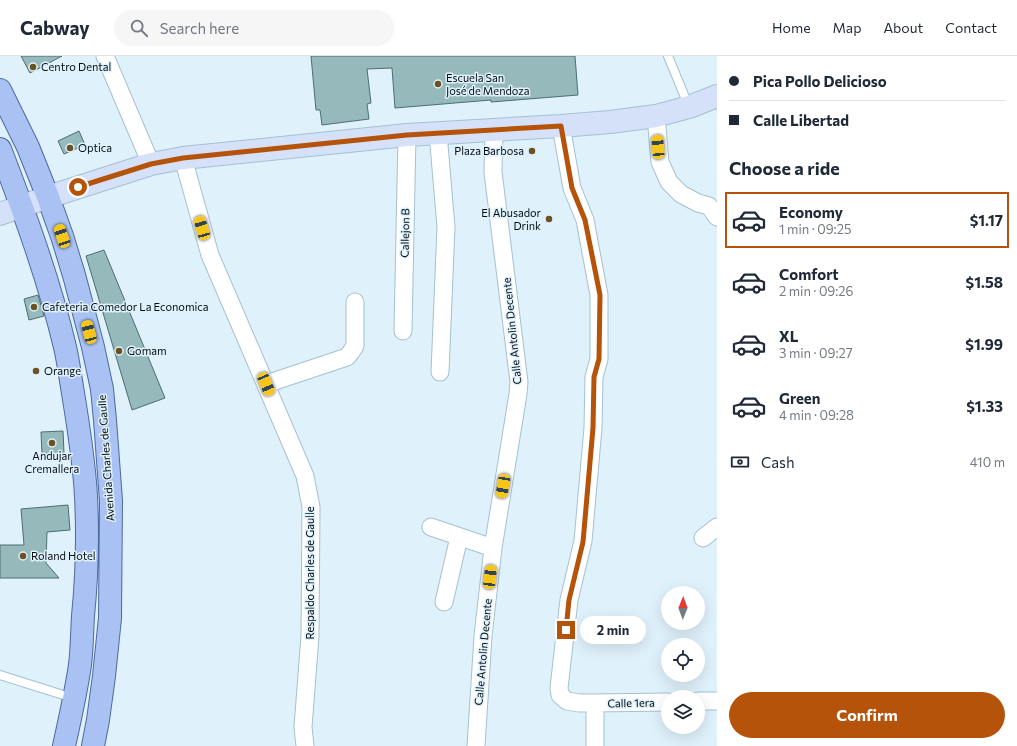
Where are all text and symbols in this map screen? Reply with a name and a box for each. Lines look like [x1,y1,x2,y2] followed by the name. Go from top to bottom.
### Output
[114,10,394,46] search box
[20,16,90,39] text: Cabway
[128,17,150,39] icon: search
[160,19,239,37] text: Search here
[772,19,811,36] text: Home
[833,19,861,36] text: Map
[883,19,923,36] text: About
[945,19,997,36] text: Contact
[41,60,111,73] place label: Centro Dental
[28,62,38,72] marker: Centro Dental
[446,71,530,98] place label: Escuela San José de Mendoza
[753,72,887,90] text: Pica Pollo Delicioso
[433,79,443,89] marker: Escuela San José de Mendoza
[753,111,849,129] text: Calle Libertad
[651,135,665,159] car
[78,141,112,154] place label: Optica
[65,143,75,153] marker: Optica
[454,144,524,157] place label: Plaza Barbosa
[527,146,537,156] marker: Plaza Barbosa
[729,157,840,179] text: Choose a ride
[69,178,87,196] route start
[731,202,767,238] icon: car
[779,203,843,221] text: Economy
[481,206,542,232] place label: El Abusador Drink
[398,208,411,258] street label: Callejon B
[970,211,1003,229] text: $1.17
[544,214,554,224] marker: El Abusador Drink
[193,215,211,241] car
[779,221,851,237] text: 1 min · 09:25
[52,223,72,249] car
[731,264,767,300] icon: car
[779,265,839,283] text: Comfort
[966,273,1003,291] text: $1.58
[499,277,524,385] street label: Calle Antolin Decente
[779,283,853,299] text: 2 min · 09:26
[42,300,209,313] place label: Cafeteria Comedor La Economica
[29,302,39,312] marker: Cafeteria Comedor La Economica
[80,319,98,345] car
[731,326,767,362] icon: car
[779,327,798,345] text: XL
[965,335,1003,353] text: $1.99
[127,344,167,357] place label: Gomam
[779,345,853,361] text: 3 min · 09:27
[114,346,124,356] marker: Gomam
[44,364,81,377] place label: Orange
[31,366,41,376] marker: Orange
[256,371,276,397] car
[731,388,767,424] icon: car
[779,389,820,407] text: Green
[95,394,116,522] street label: Avenida Charles de Gaulle
[966,397,1003,415] text: $1.33
[779,407,854,423] text: 4 min · 09:28
[47,438,57,448] marker: Andujar Cremallera
[25,449,79,475] place label: Andujar Cremallera
[729,451,751,473] icon: cash
[761,453,795,471] text: Cash
[970,454,1005,470] text: 410 m
[495,473,511,499] car
[303,506,316,640] street label: Respaldo Charles de Gaulle
[31,549,96,562] place label: Roland Hotel
[18,551,28,561] marker: Roland Hotel
[483,564,497,590] car
[661,586,705,630] north arrow
[661,586,705,734] map controls
[471,598,494,706] street label: Calle Antolin Decente
[580,616,646,644] callout: 2 min
[557,621,575,639] route end
[597,622,629,638] text: 2 min
[661,638,705,682] button: locate
[661,690,705,734] button: layers
[729,692,1005,738] button: Confirm
[607,696,655,709] street label: Calle 1era

